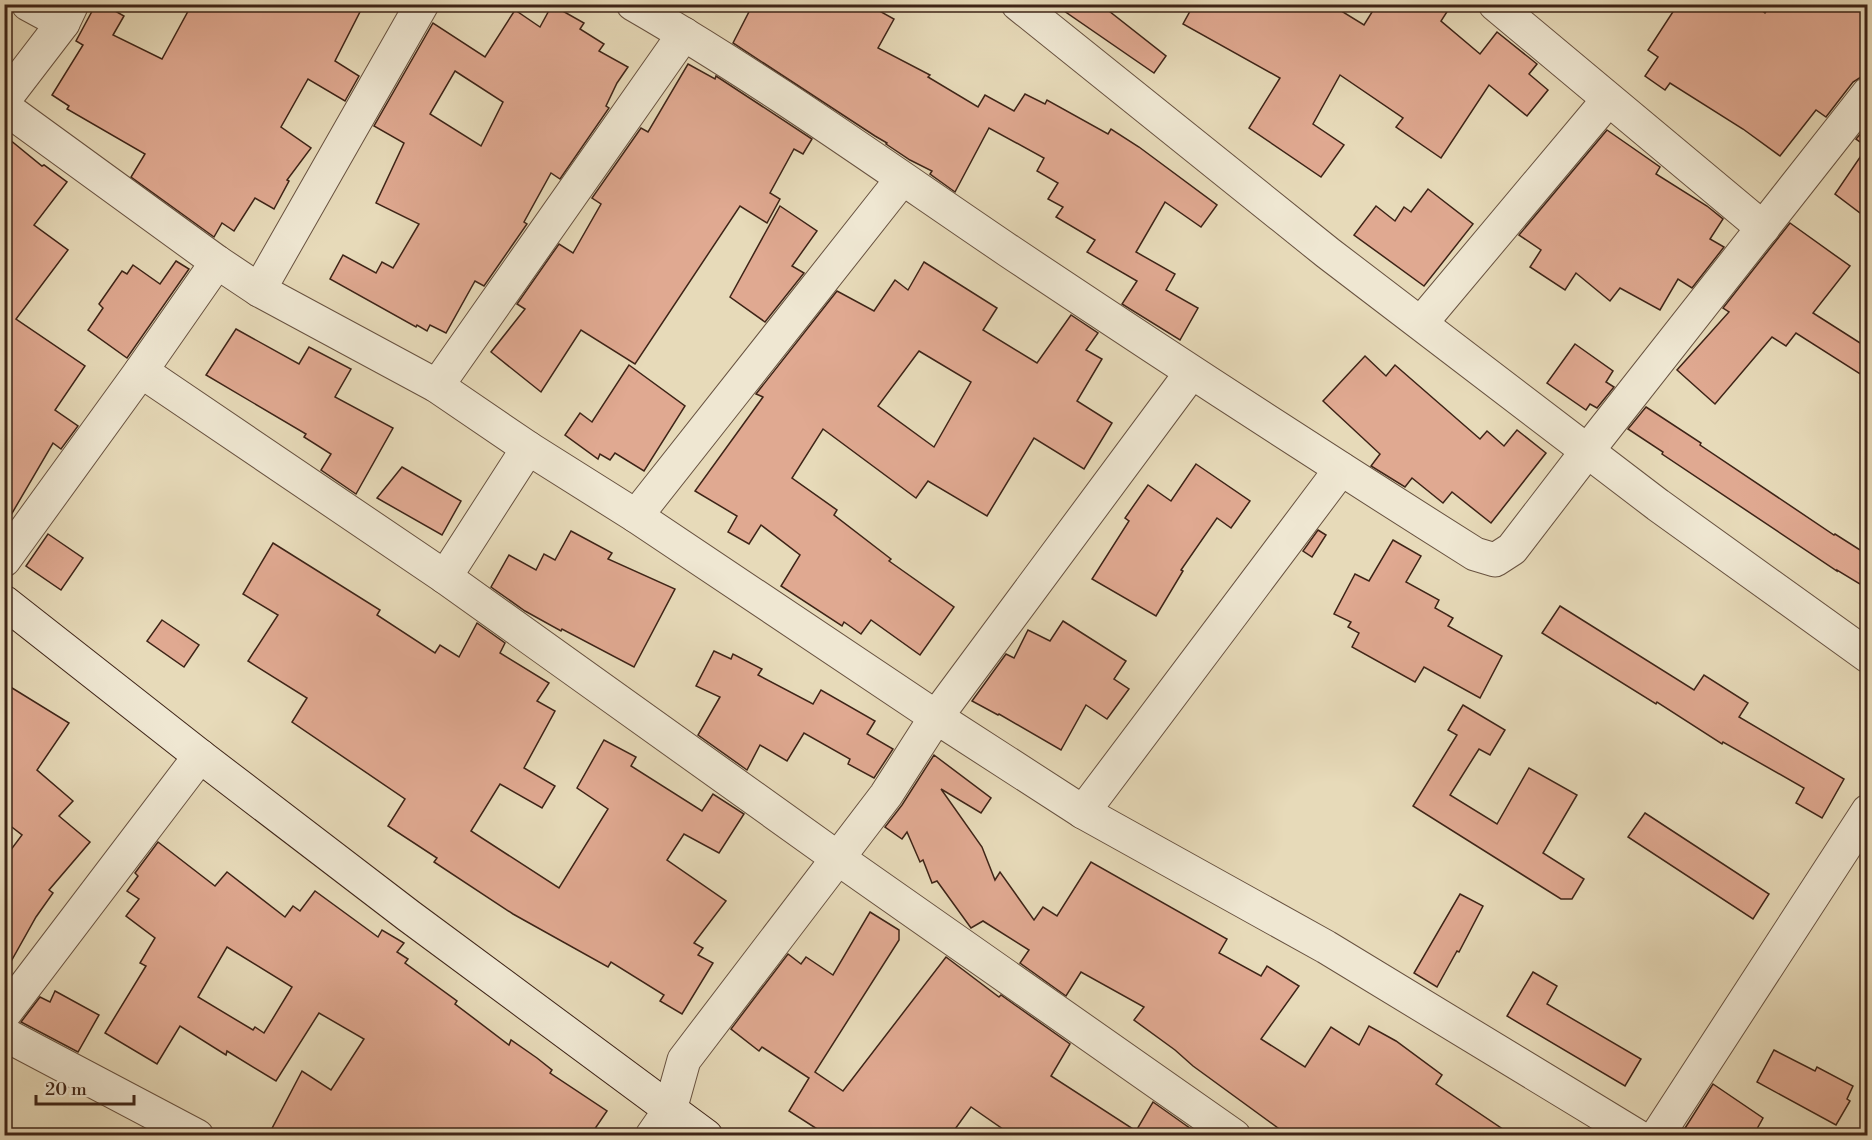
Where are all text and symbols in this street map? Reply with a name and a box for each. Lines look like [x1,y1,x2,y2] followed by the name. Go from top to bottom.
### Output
[36,1068,134,1106] scale bar
[45,1078,87,1101] text: 20 m

